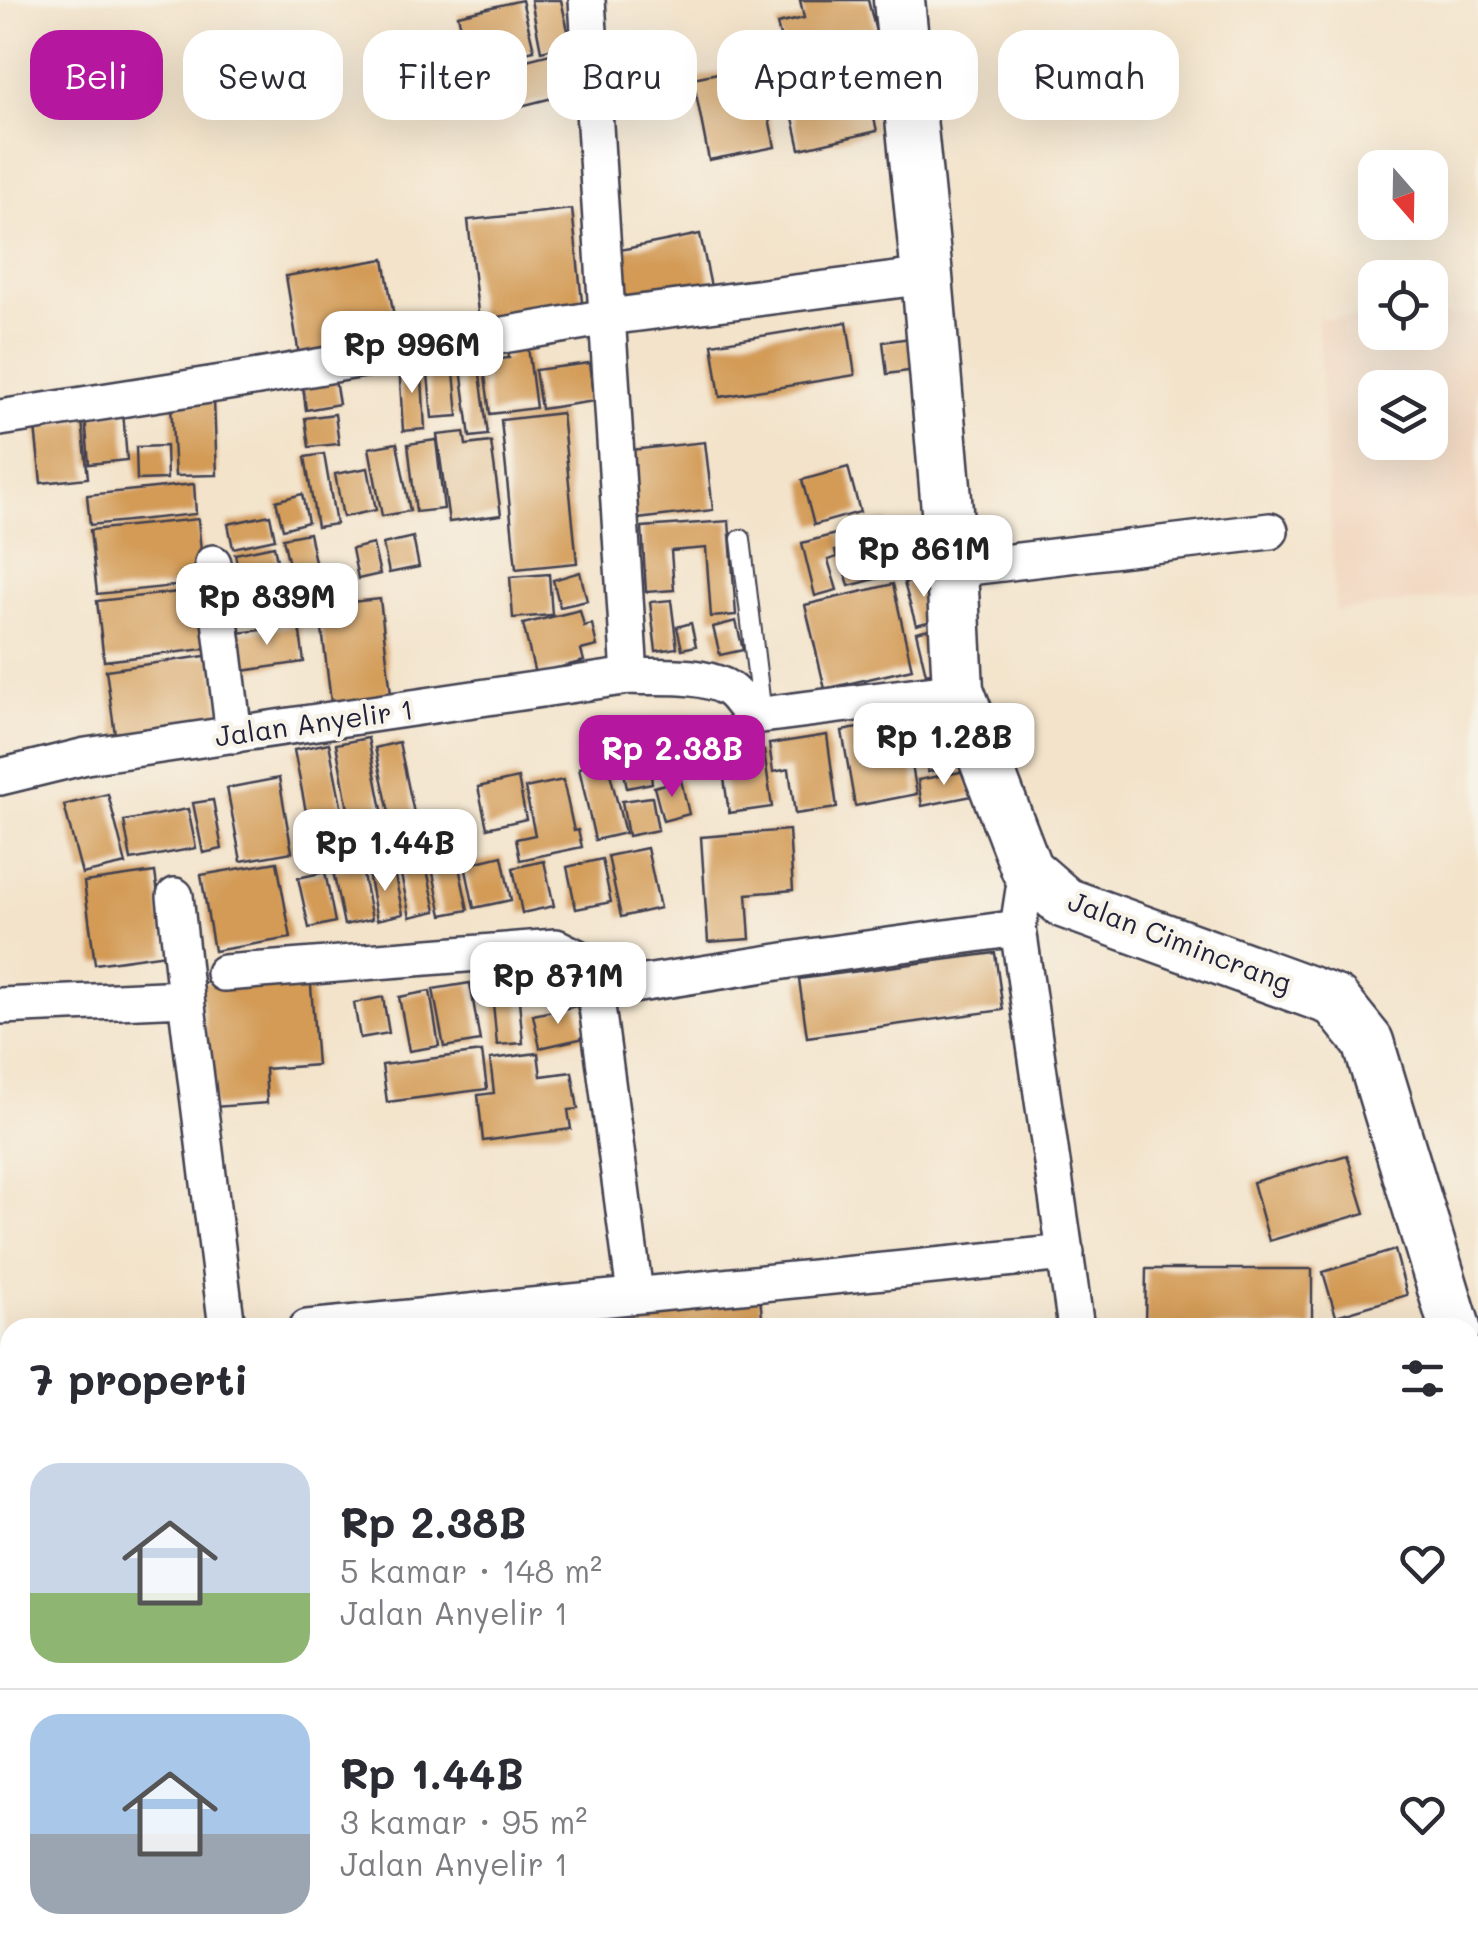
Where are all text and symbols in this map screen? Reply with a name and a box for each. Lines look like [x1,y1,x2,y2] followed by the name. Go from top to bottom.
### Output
[30,30,163,120] chip: Beli
[183,30,343,120] chip: Sewa
[363,30,527,120] chip: Filter
[547,30,697,120] chip: Baru
[717,30,978,120] chip: Apartemen
[998,30,1179,120] chip: Rumah
[1358,150,1448,240] north arrow
[1358,150,1448,460] map controls
[1358,260,1448,350] button: locate
[320,311,504,396] pin: Rp 996M
[343,322,481,364] text: Rp 996M
[1358,370,1448,460] button: layers
[832,515,1016,600] pin: Rp 861M
[857,526,991,568] text: Rp 861M
[175,563,359,648] pin: Rp 839M
[198,574,336,616] text: Rp 839M
[212,690,415,754] street label: Jalan Anyelir 1
[841,703,1047,788] pin: Rp 1.28B
[875,714,1013,756] text: Rp 1.28B
[569,715,775,800] pin: Rp 2.38B
[601,726,743,768] text: Rp 2.38B
[282,809,488,894] pin: Rp 1.44B
[315,820,455,862] text: Rp 1.44B
[1064,882,1297,1000] street label: Jalan Cimincrang
[466,942,650,1027] pin: Rp 871M
[492,953,624,995] text: Rp 871M
[30,1351,249,1406] text: 7 properti
[1395,1351,1450,1406] icon: filters
[340,1494,527,1549] text: Rp 2.38B
[110,1503,230,1623] icon: home
[1395,1536,1450,1591] icon: heart
[340,1549,602,1591] text: 5 kamar · 148 m²
[340,1591,568,1633] text: Jalan Anyelir 1
[340,1745,524,1800] text: Rp 1.44B
[110,1754,230,1874] icon: home
[1395,1787,1450,1842] icon: heart
[340,1800,587,1842] text: 3 kamar · 95 m²
[340,1842,568,1884] text: Jalan Anyelir 1

